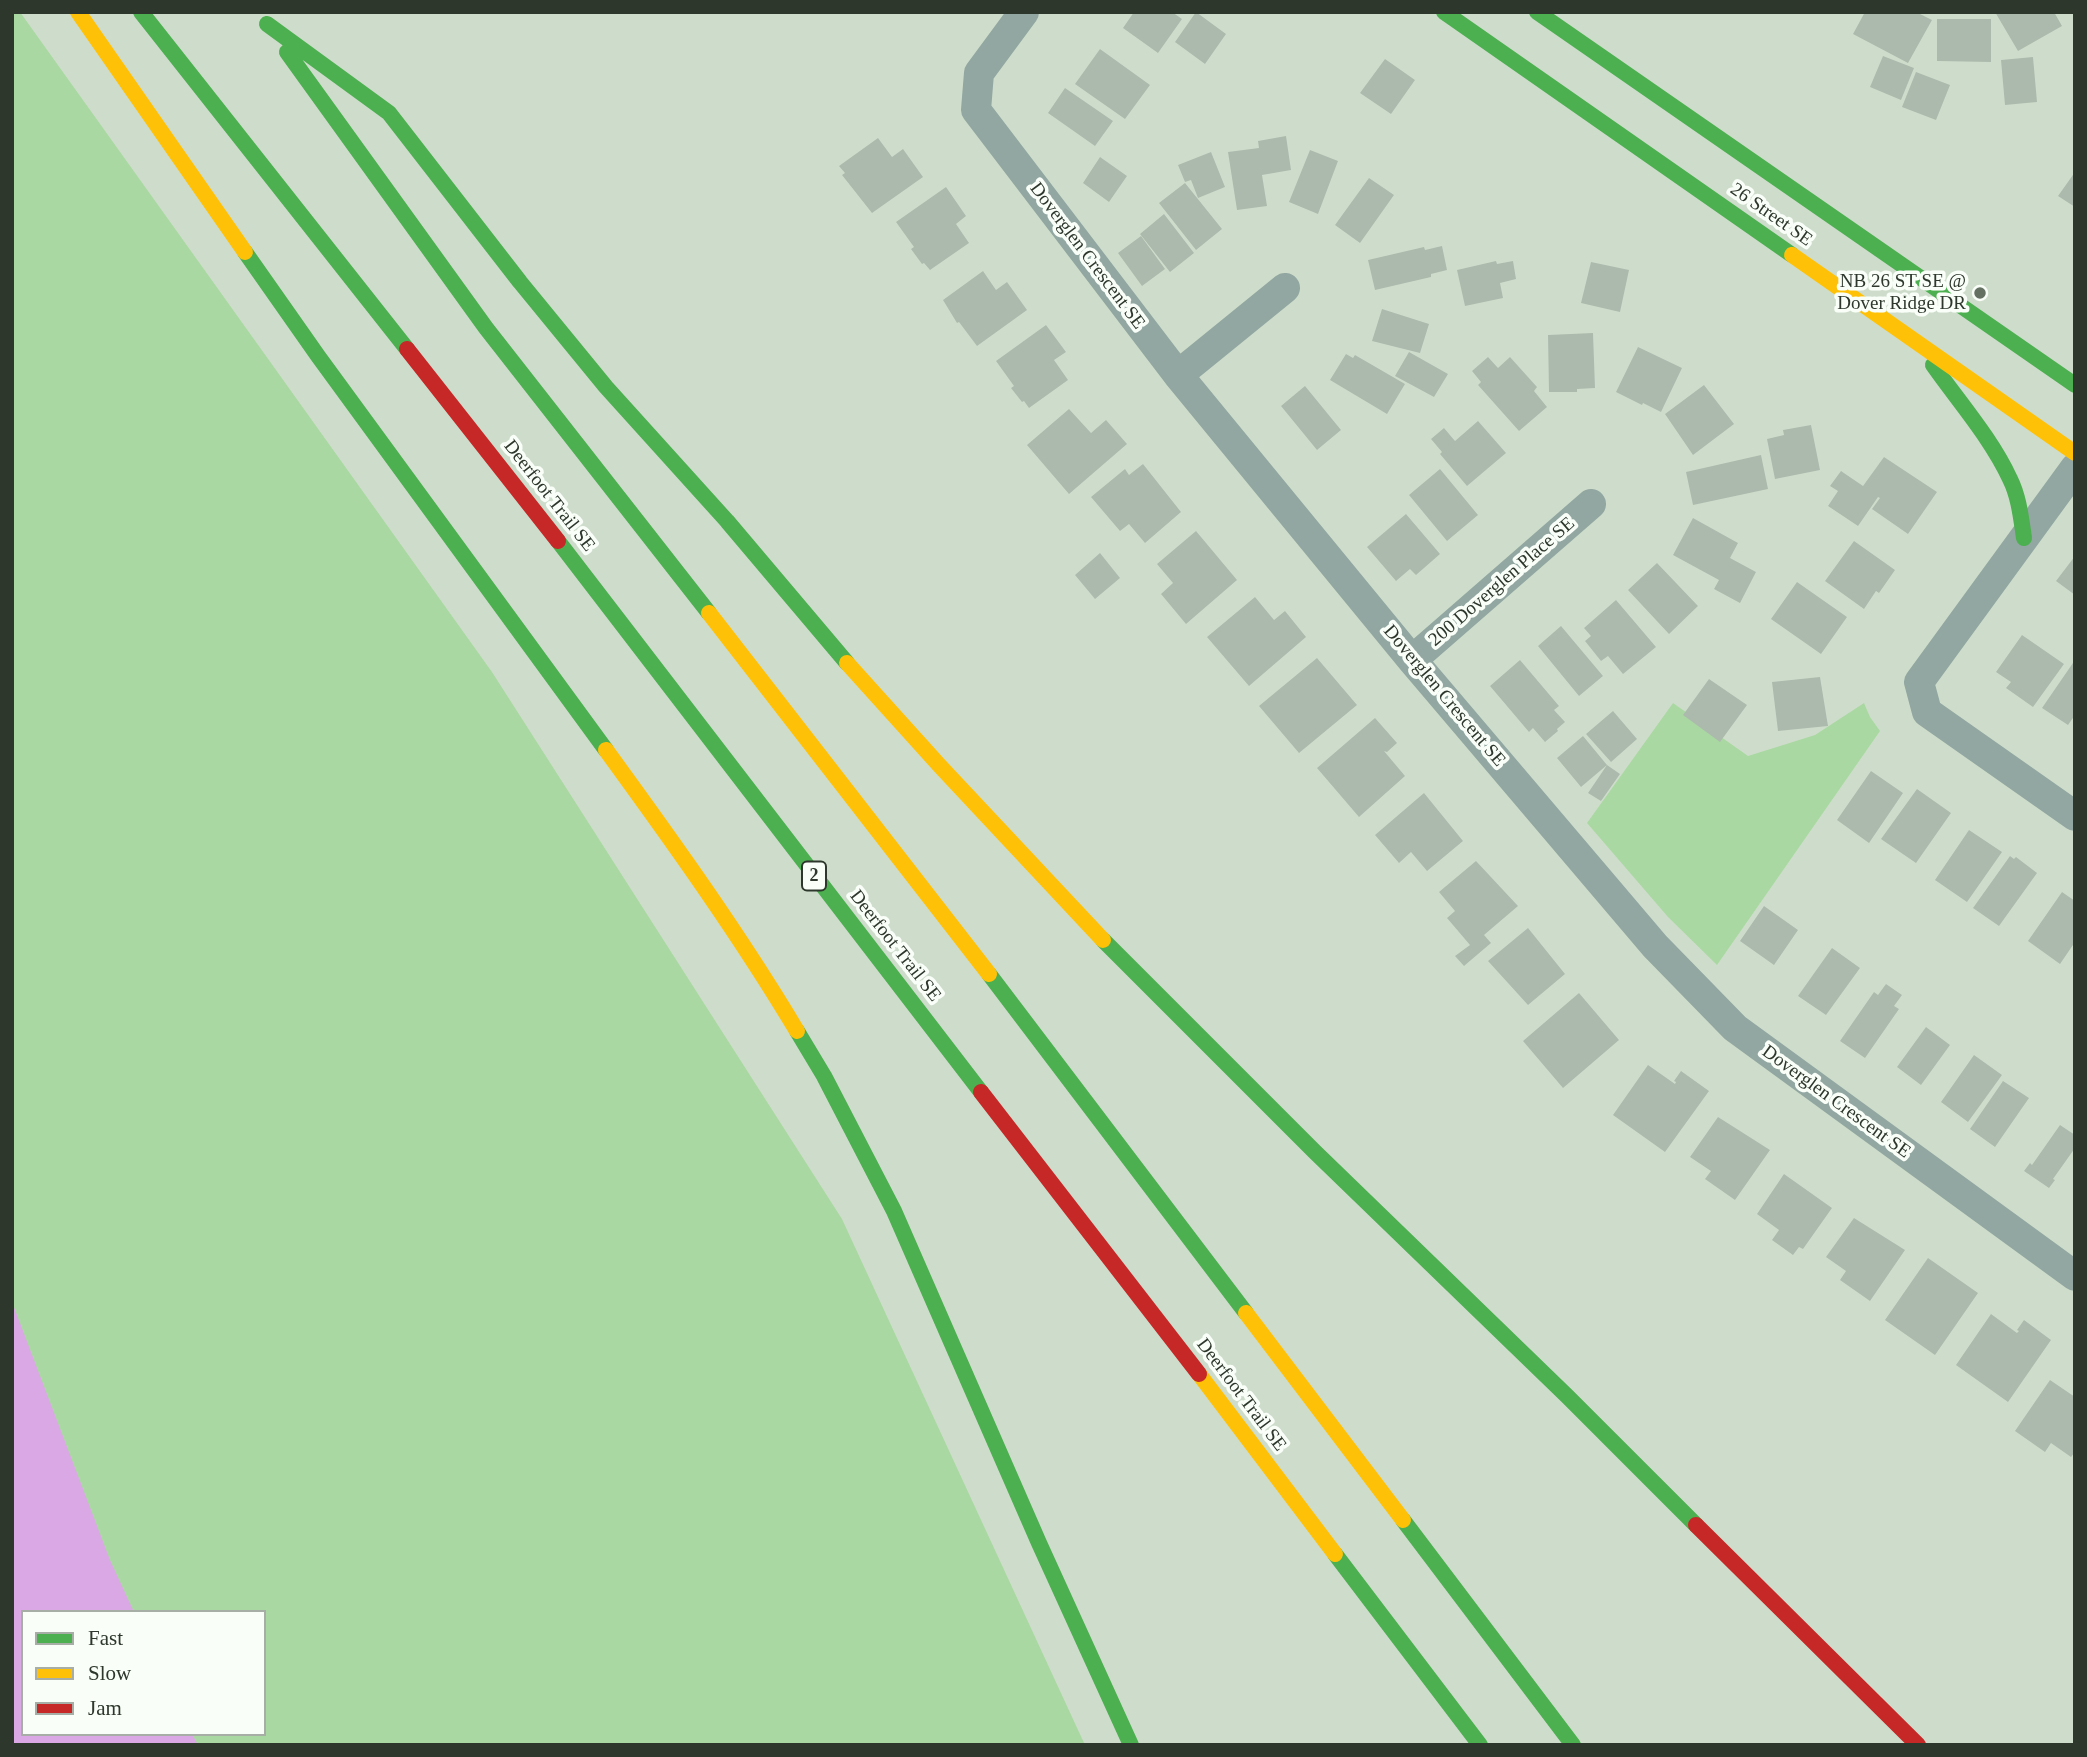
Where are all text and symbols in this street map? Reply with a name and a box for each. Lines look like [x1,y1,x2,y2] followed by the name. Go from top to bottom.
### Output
[1024,178,1150,334] street label: Doverglen Crescent SE
[1726,178,1816,252] street label: 26 Street SE
[1837,271,1966,315] place label: NB 26 ST SE @ Dover Ridge DR
[1972,285,1988,301] marker: NB 26 ST SE @ Dover Ridge DR
[498,436,600,556] street label: Deerfoot Trail SE
[1424,512,1580,652] street label: 200 Doverglen Place SE
[1378,620,1510,772] street label: Doverglen Crescent SE
[802,862,826,890] road number: 2
[844,886,946,1006] street label: Deerfoot Trail SE
[1757,1040,1915,1164] street label: Doverglen Crescent SE
[1191,1334,1291,1456] street label: Deerfoot Trail SE
[21,1610,266,1736] legend
[88,1626,123,1650] text: Fast
[88,1661,131,1685] text: Slow
[88,1696,122,1720] text: Jam

